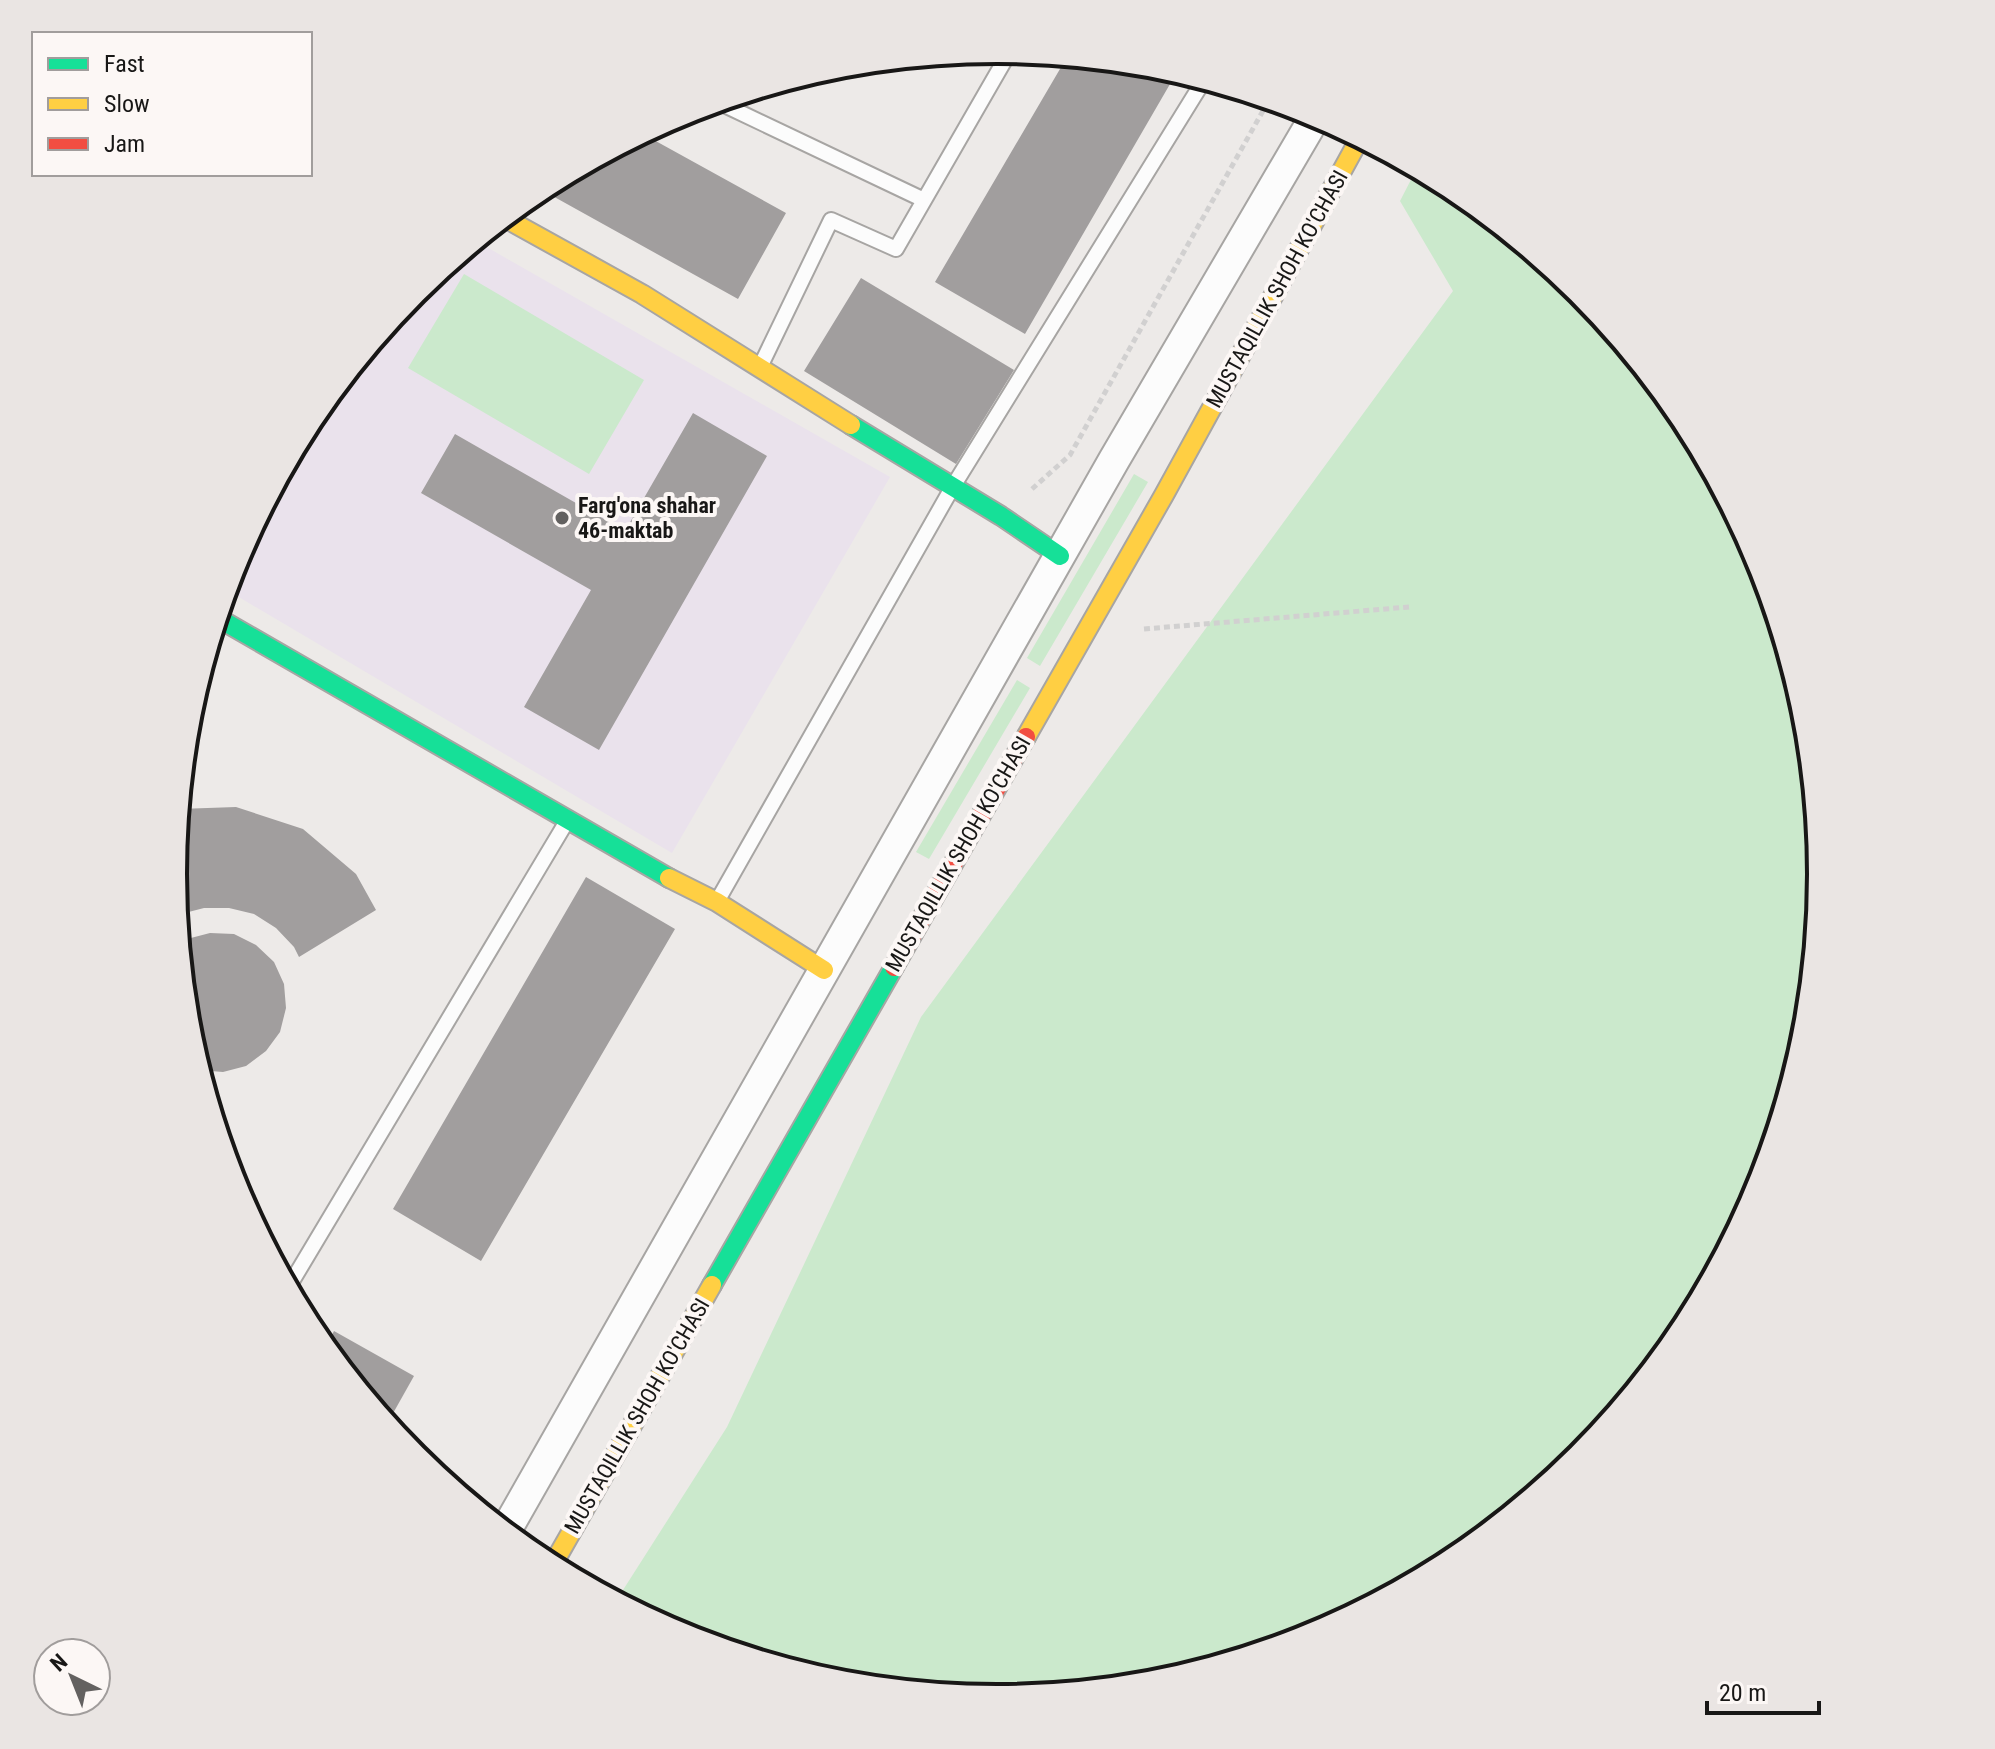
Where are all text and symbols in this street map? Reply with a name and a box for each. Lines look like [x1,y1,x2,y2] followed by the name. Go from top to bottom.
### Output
[32,32,312,176] legend
[104,50,145,78] text: Fast
[104,90,150,118] text: Slow
[104,130,145,158] text: Jam
[1201,166,1353,412] street label: MUSTAQILLIK SHOH KO'CHASI
[578,493,716,543] place label: Farg'ona shahar 46-maktab
[553,509,571,527] marker: Farg'ona shahar 46-maktab
[880,732,1036,976] street label: MUSTAQILLIK SHOH KO'CHASI
[559,1294,715,1538] street label: MUSTAQILLIK SHOH KO'CHASI
[32,1637,112,1717] north arrow
[45,1649,72,1676] text: N
[1707,1665,1819,1715] scale bar
[1719,1679,1766,1707] text: 20 m

